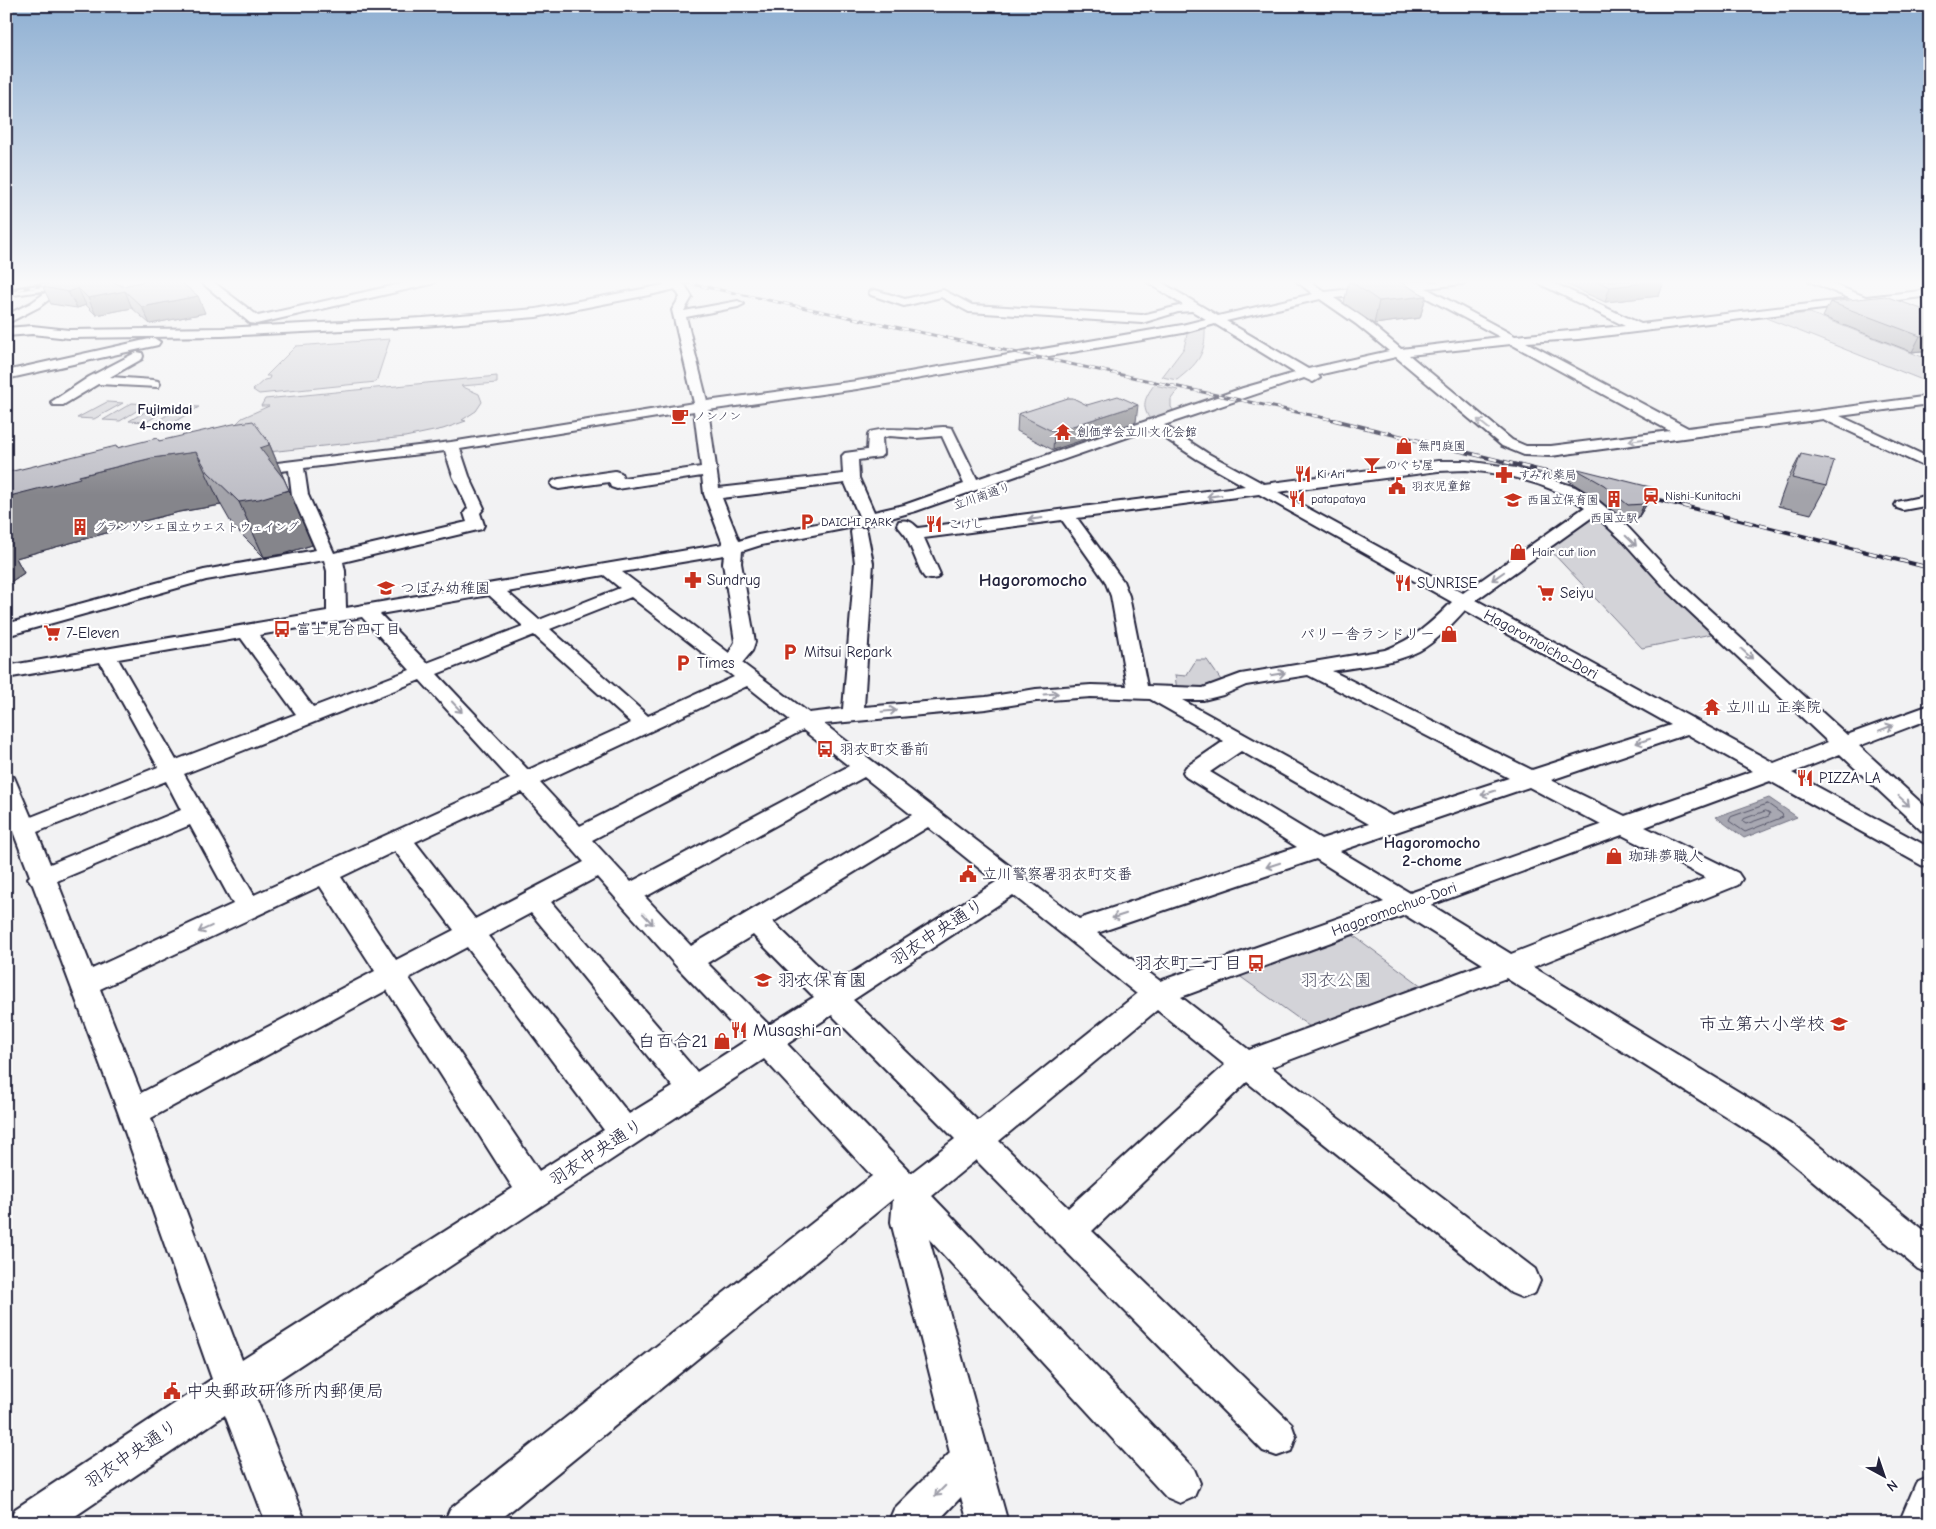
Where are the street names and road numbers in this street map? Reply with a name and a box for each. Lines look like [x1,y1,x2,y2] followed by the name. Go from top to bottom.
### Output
[951,480,1013,512] street label: 立川南通り
[1481,605,1601,683] street label: Hagoromoicho-Dori
[1329,878,1459,940] street label: Hagoromochuo-Dori
[886,894,988,971] street label: 羽衣中央通り
[545,1114,647,1191] street label: 羽衣中央通り
[81,1416,182,1493] street label: 羽衣中央通り

